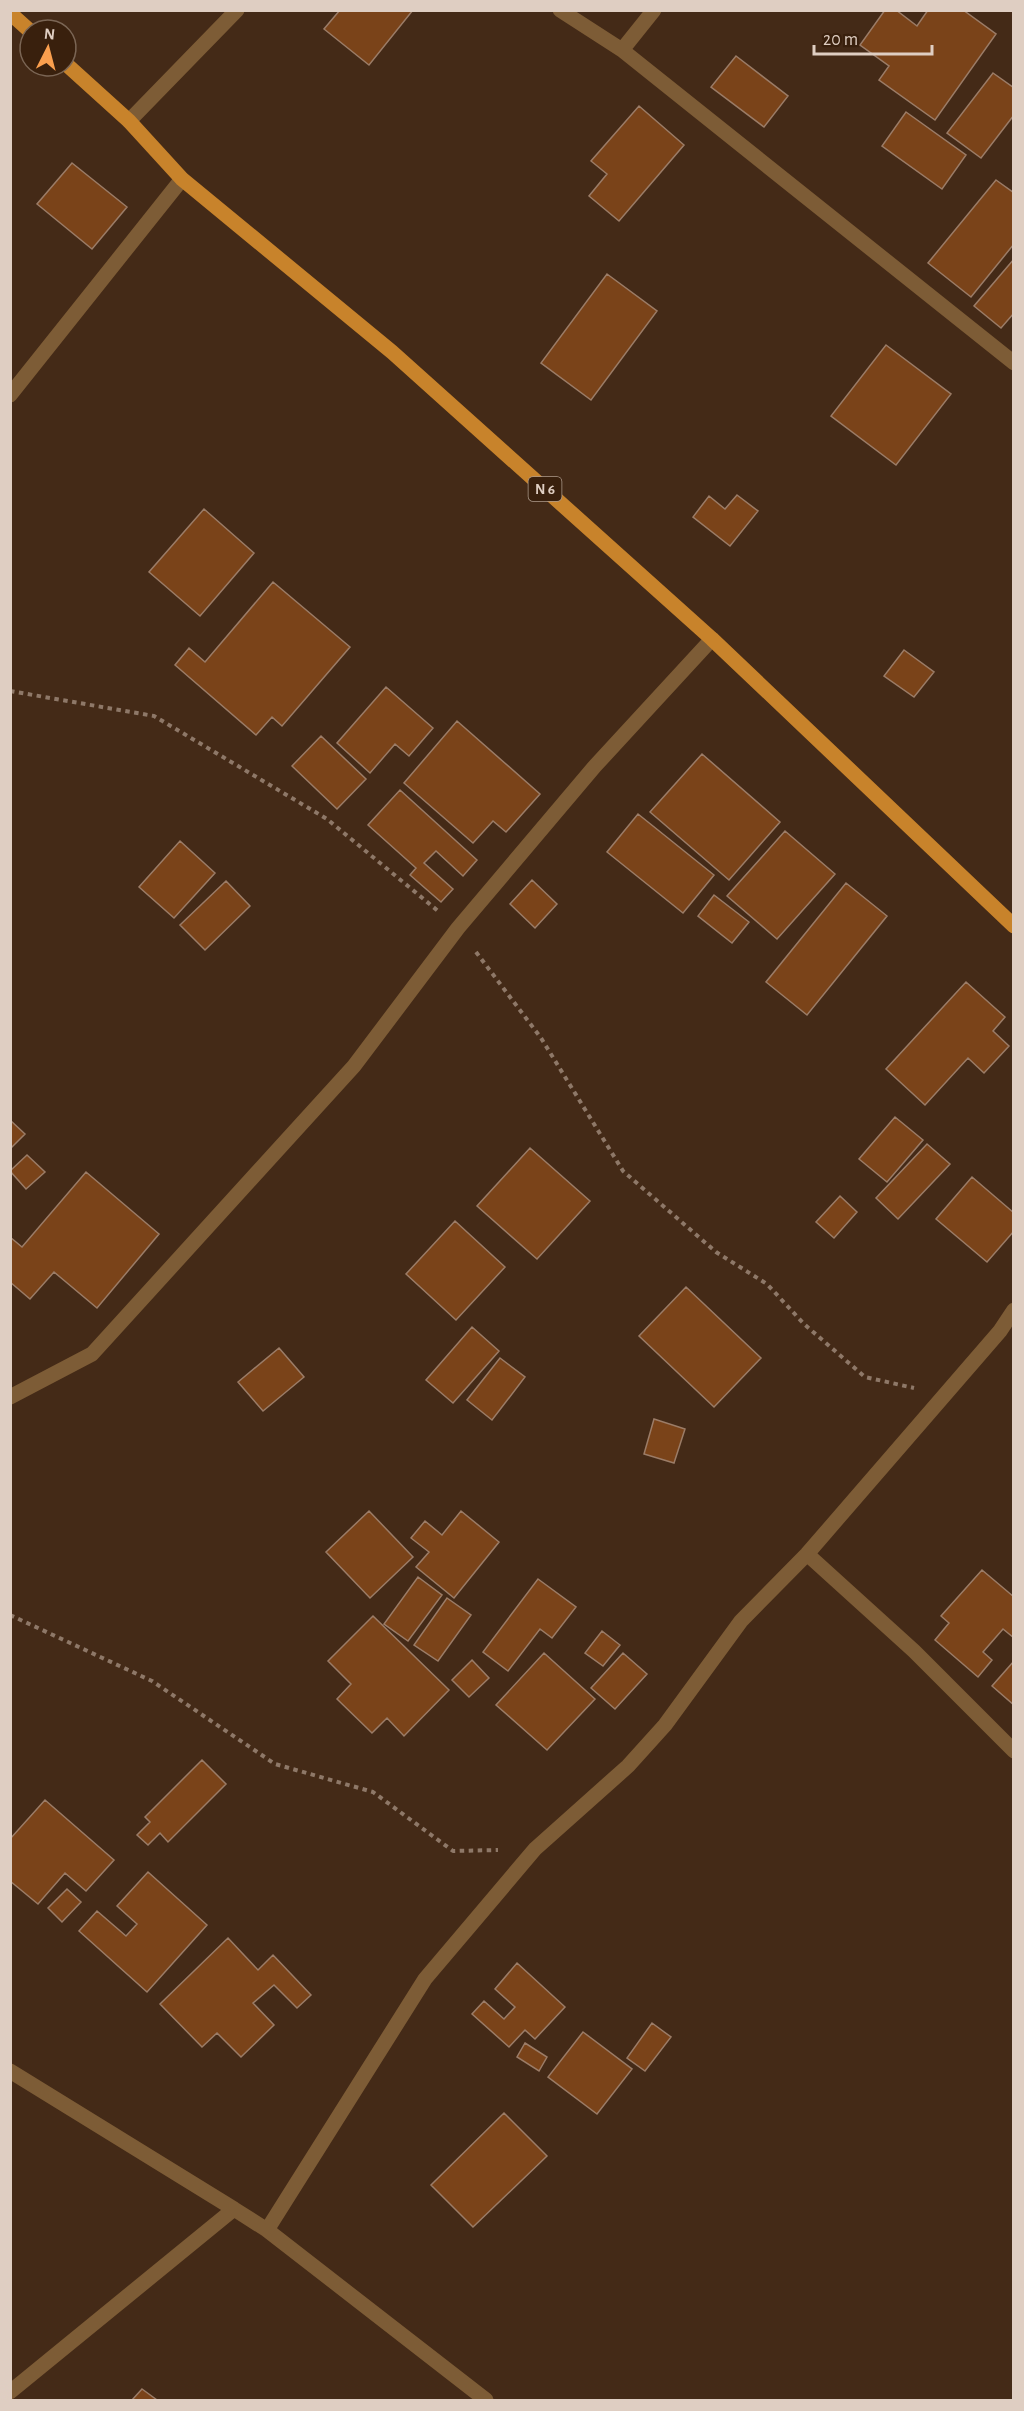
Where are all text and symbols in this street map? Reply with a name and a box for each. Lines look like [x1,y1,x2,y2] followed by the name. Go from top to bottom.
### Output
[18,18,78,78] north arrow
[814,18,932,56] scale bar
[43,26,56,43] text: N
[823,31,858,49] text: 20 m
[528,477,562,501] road number: N 6

